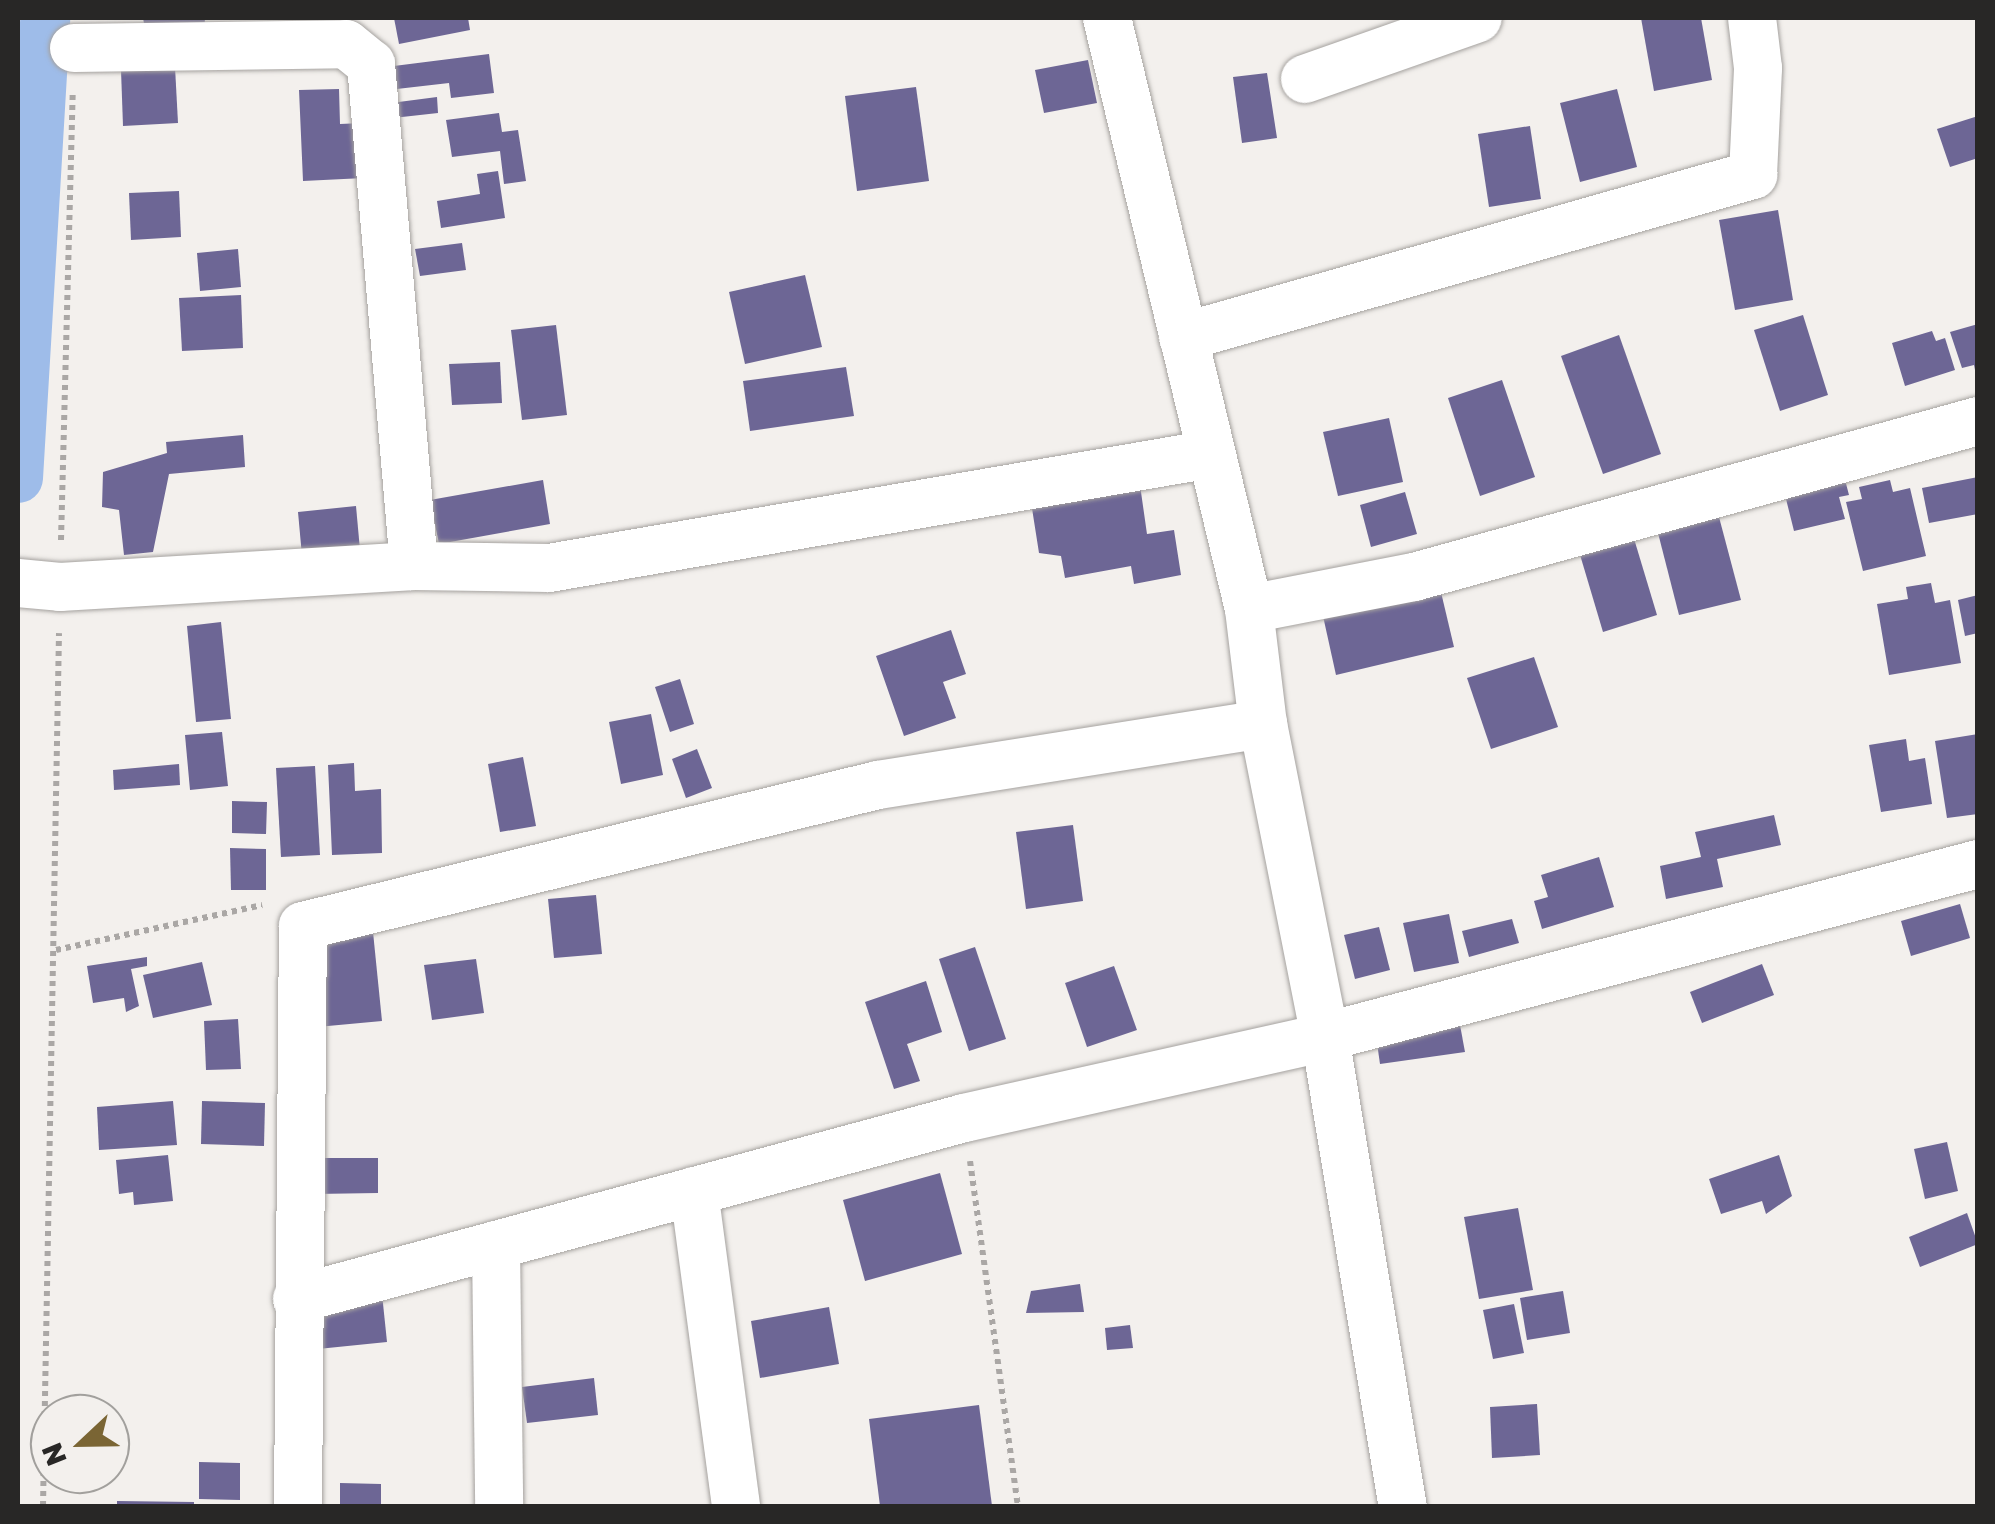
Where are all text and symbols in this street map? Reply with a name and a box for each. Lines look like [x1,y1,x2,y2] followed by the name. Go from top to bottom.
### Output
[30,1394,130,1494] north arrow
[34,1439,73,1471] text: N

